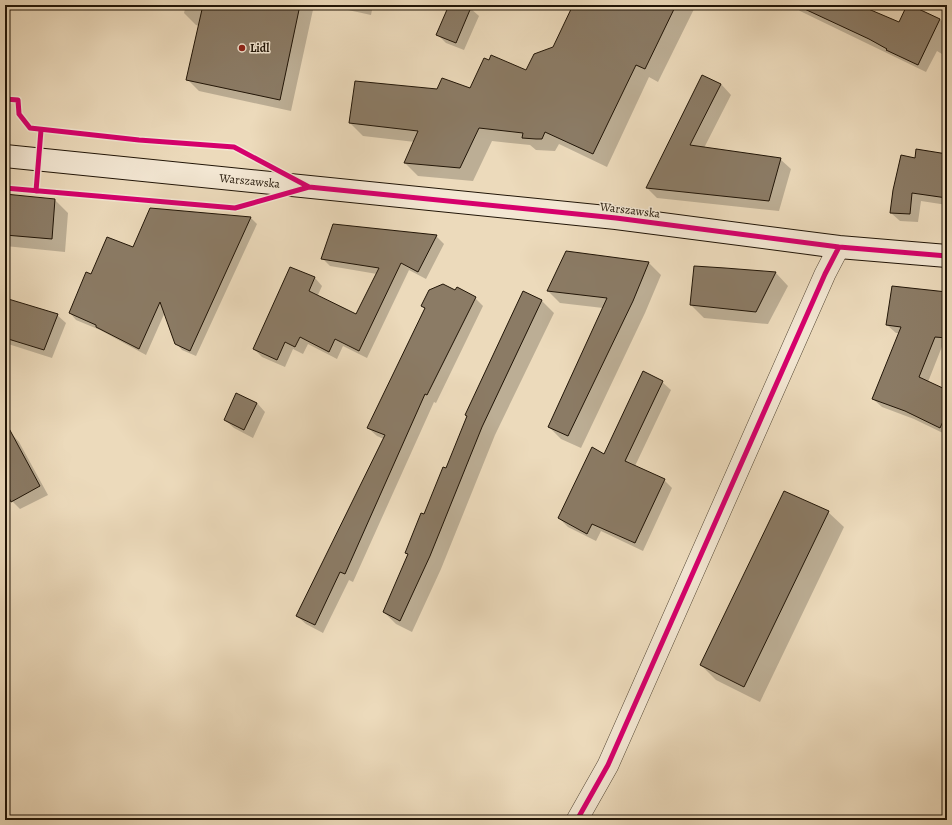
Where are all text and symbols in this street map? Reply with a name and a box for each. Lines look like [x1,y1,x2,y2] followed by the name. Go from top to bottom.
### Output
[250,40,270,56] place label: Lidl
[237,43,247,53] marker: Lidl
[218,170,281,192] street label: Warszawska
[598,198,662,222] street label: Warszawska

